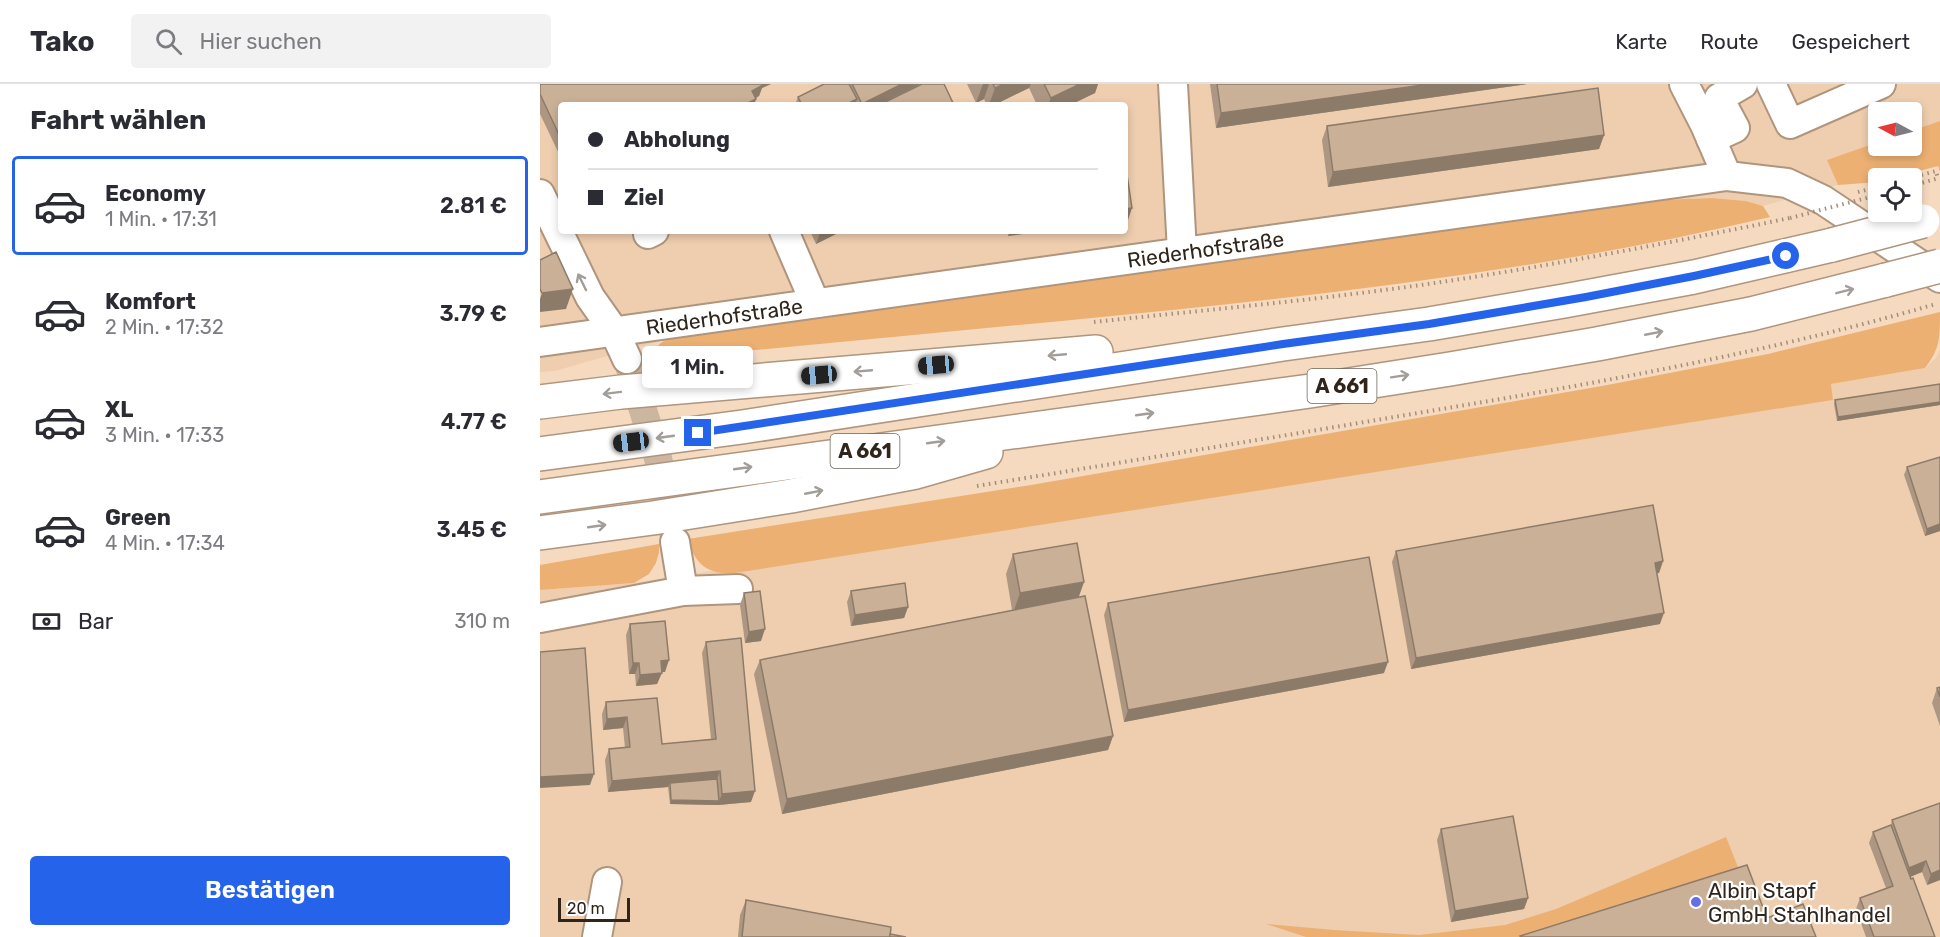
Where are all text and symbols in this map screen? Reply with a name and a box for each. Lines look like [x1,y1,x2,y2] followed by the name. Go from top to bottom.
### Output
[131,14,551,68] search box
[30,25,95,58] text: Tako
[152,25,185,58] icon: search
[200,28,322,55] text: Hier suchen
[1615,29,1667,54] text: Karte
[1700,29,1759,54] text: Route
[1792,29,1910,54] text: Gespeichert
[1868,102,1922,156] north arrow
[1868,102,1922,222] map controls
[30,104,206,136] text: Fahrt wählen
[624,126,730,153] text: Abholung
[1868,168,1922,222] button: locate
[33,179,87,233] icon: car
[105,180,206,207] text: Economy
[624,184,664,211] text: Ziel
[440,192,507,219] text: 2.81 €
[105,207,217,231] text: 1 Min. · 17:31
[1125,226,1286,272] street label: Riederhofstraße
[1772,242,1799,269] route start
[576,274,588,292] one-way arrow
[1835,284,1854,296] one-way arrow
[33,287,87,341] icon: car
[105,288,196,315] text: Komfort
[644,293,804,340] street label: Riederhofstraße
[439,300,507,327] text: 3.79 €
[105,315,224,339] text: 2 Min. · 17:32
[1644,327,1664,338] one-way arrow
[642,346,753,388] callout: 1 Min.
[1048,350,1068,361] one-way arrow
[917,354,955,376] car
[670,355,725,379] text: 1 Min.
[800,364,838,386] car
[853,366,873,377] one-way arrow
[1308,369,1376,403] road number: A 661
[1390,371,1409,382] one-way arrow
[602,388,622,399] one-way arrow
[33,395,87,449] icon: car
[105,396,133,423] text: XL
[441,408,507,435] text: 4.77 €
[1134,408,1154,419] one-way arrow
[684,419,711,446] route end
[105,423,224,447] text: 3 Min. · 17:33
[612,431,650,453] car
[655,432,675,443] one-way arrow
[830,434,900,468] road number: A 661
[925,436,945,447] one-way arrow
[732,462,752,473] one-way arrow
[804,486,824,497] one-way arrow
[33,503,87,557] icon: car
[105,504,171,531] text: Green
[436,516,507,543] text: 3.45 €
[586,520,606,531] one-way arrow
[105,531,225,555] text: 4 Min. · 17:34
[30,605,63,638] icon: cash
[78,608,113,635] text: Bar
[454,609,510,633] text: 310 m
[30,856,510,925] button: Bestätigen
[1708,878,1891,927] place label: Albin Stapf GmbH Stahlhandel
[558,895,630,922] scale bar
[1689,895,1703,909] marker: Albin Stapf GmbH Stahlhandel
[567,899,605,918] text: 20 m

